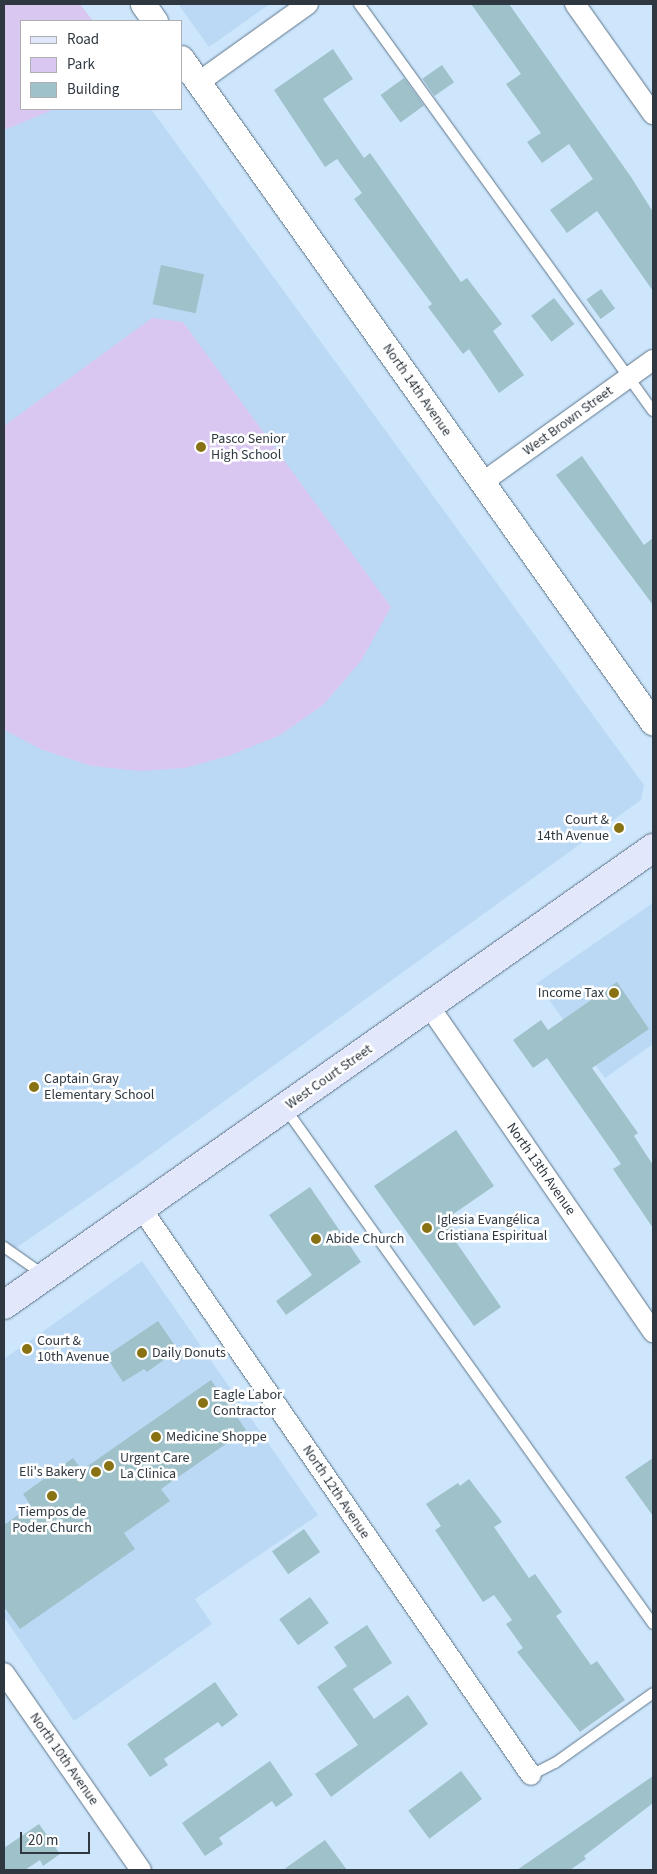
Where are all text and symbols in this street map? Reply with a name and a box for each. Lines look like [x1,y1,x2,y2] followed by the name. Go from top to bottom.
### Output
[20,20,182,110] legend
[67,29,99,50] text: Road
[67,54,95,75] text: Park
[67,79,119,100] text: Building
[379,341,455,439] street label: North 14th Avenue
[520,383,616,459] street label: West Brown Street
[211,431,286,464] place label: Pasco Senior High School
[195,441,207,453] marker: Pasco Senior High School
[537,812,609,844] place label: Court & 14th Avenue
[613,822,625,834] marker: Court & 14th Avenue
[538,985,604,1001] place label: Income Tax
[608,987,620,999] marker: Income Tax
[283,1041,375,1113] street label: West Court Street
[44,1071,154,1104] place label: Captain Gray Elementary School
[28,1081,40,1093] marker: Captain Gray Elementary School
[503,1120,579,1218] street label: North 13th Avenue
[437,1212,547,1244] place label: Iglesia Evangélica Cristiana Espiritual
[421,1222,433,1234] marker: Iglesia Evangélica Cristiana Espiritual
[326,1231,404,1247] place label: Abide Church
[310,1233,322,1245] marker: Abide Church
[37,1333,109,1365] place label: Court & 10th Avenue
[21,1343,33,1355] marker: Court & 10th Avenue
[152,1345,226,1361] place label: Daily Donuts
[136,1347,148,1359] marker: Daily Donuts
[213,1387,282,1420] place label: Eagle Labor Contractor
[197,1397,209,1409] marker: Eagle Labor Contractor
[166,1429,267,1445] place label: Medicine Shoppe
[150,1431,162,1443] marker: Medicine Shoppe
[299,1442,373,1542] street label: North 12th Avenue
[120,1450,189,1482] place label: Urgent Care La Clinica
[102,1459,116,1473] marker: Urgent Care La Clinica
[19,1464,86,1480] place label: Eli's Bakery
[90,1466,102,1478] marker: Eli's Bakery
[46,1490,58,1502] marker: Tiempos de Poder Church
[12,1504,92,1536] place label: Tiempos de Poder Church
[26,1710,102,1808] street label: North 10th Avenue
[22,1822,92,1854] scale bar
[28,1830,58,1851] text: 20 m

